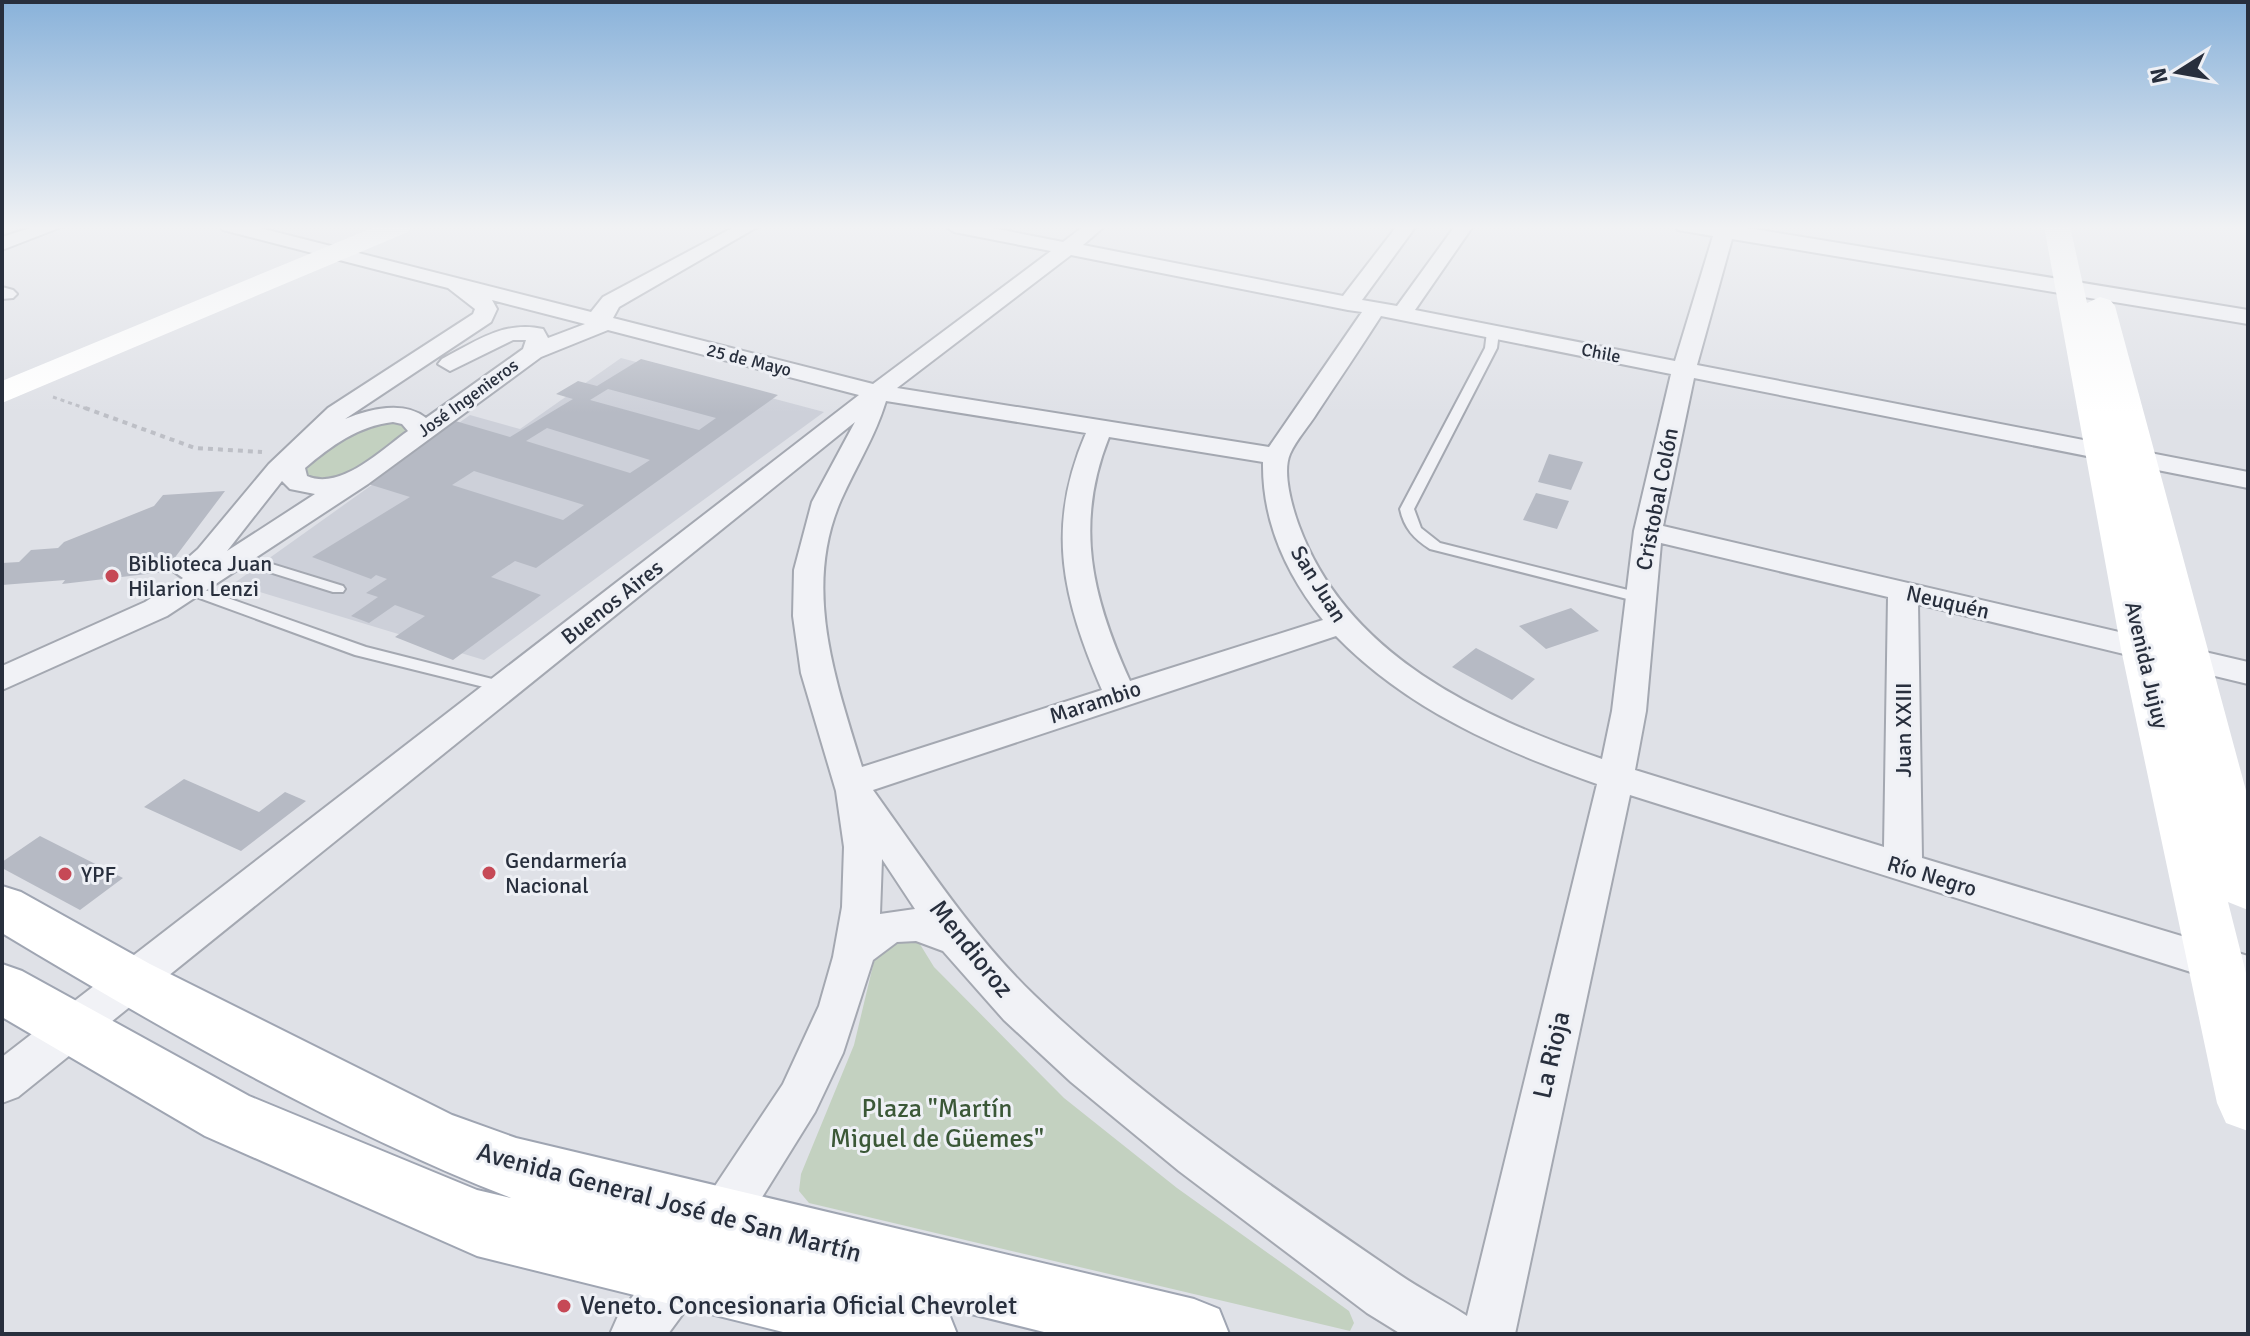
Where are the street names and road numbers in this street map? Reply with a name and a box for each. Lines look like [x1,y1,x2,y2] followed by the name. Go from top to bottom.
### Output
[1579,338,1623,368] street label: Chile
[704,339,794,381] street label: 25 de Mayo
[413,354,523,442] street label: José Ingenieros
[1630,425,1684,573] street label: Cristobal Colón
[1285,541,1353,627] street label: San Juan
[556,554,668,650] street label: Buenos Aires
[1904,579,1992,625] street label: Neuquén
[2119,599,2175,732] street label: Avenida Jujuy
[1046,675,1144,729] street label: Marambio
[1890,682,1917,778] street label: Juan XXIII
[1884,850,1980,902] street label: Río Negro
[922,894,1020,1004] street label: Mendioroz
[1526,1008,1578,1102] street label: La Rioja
[473,1136,865,1270] street label: Avenida General José de San Martín

